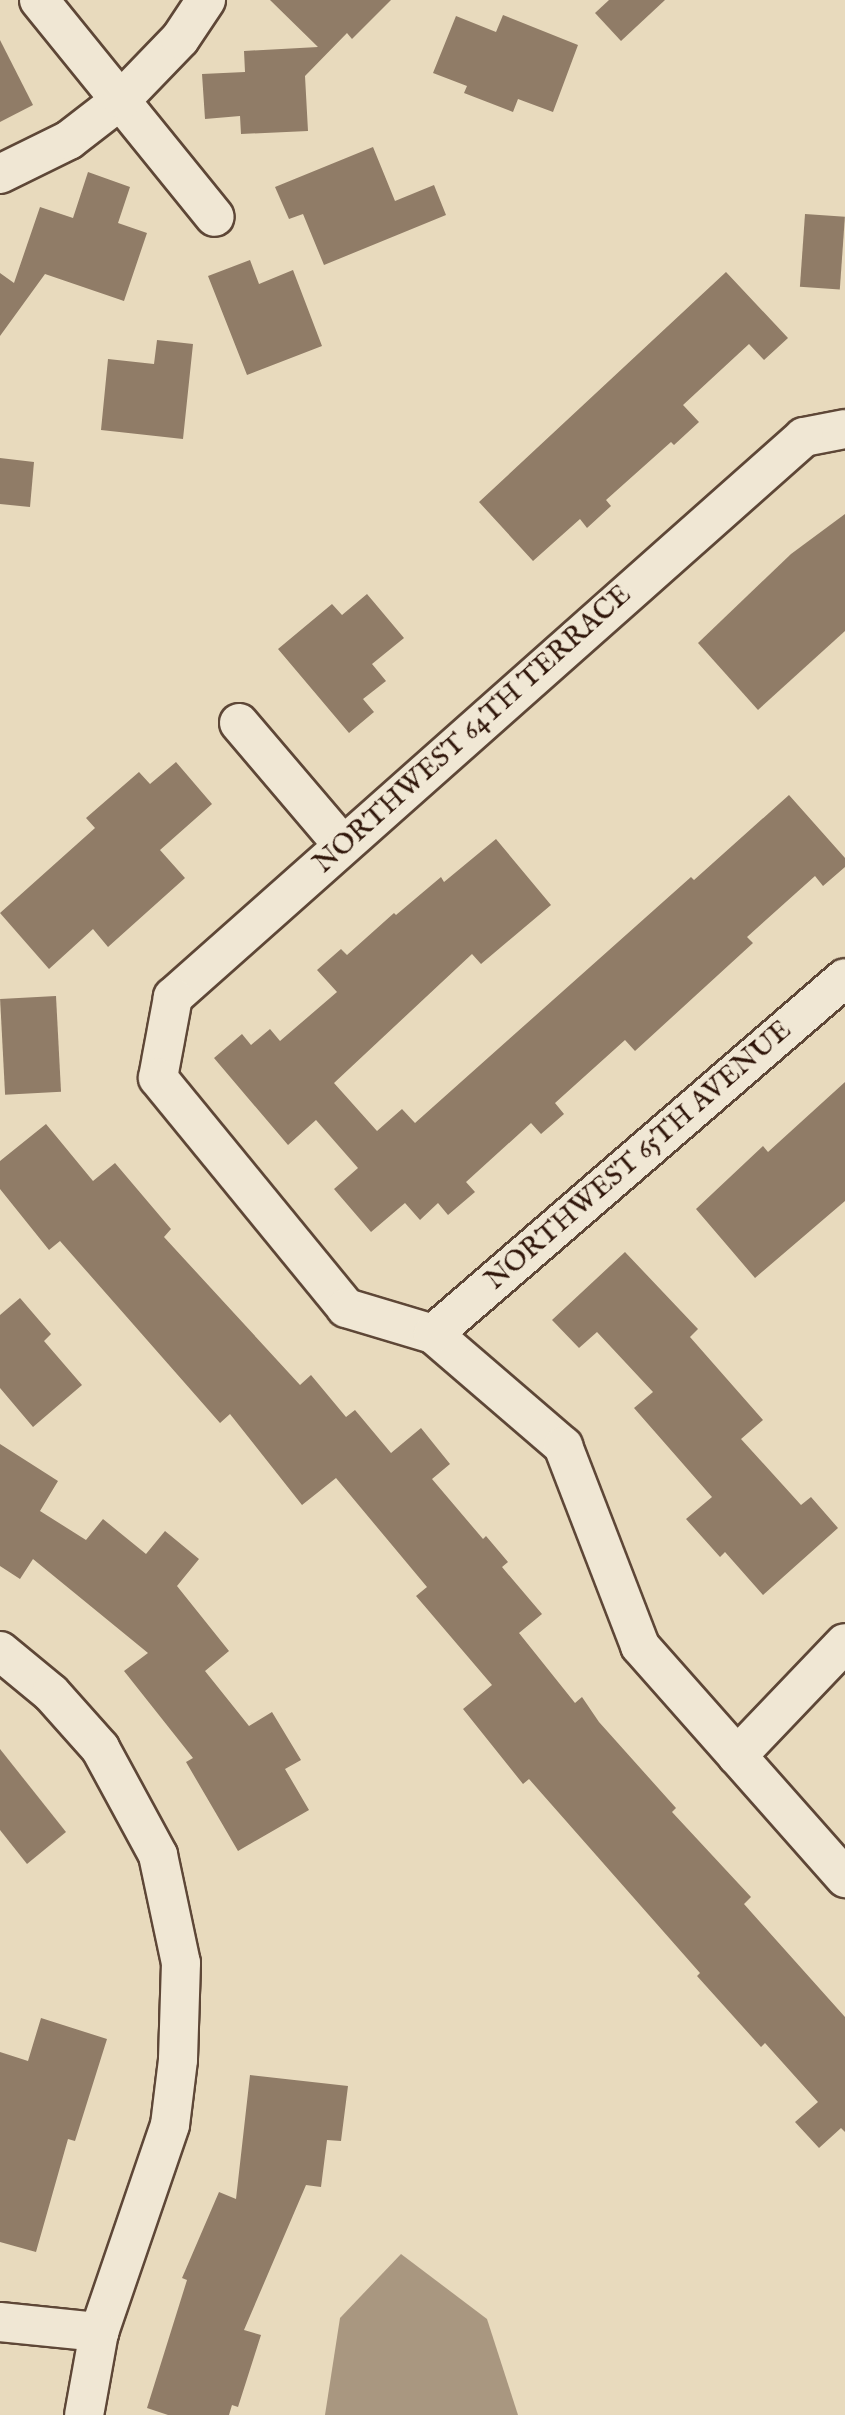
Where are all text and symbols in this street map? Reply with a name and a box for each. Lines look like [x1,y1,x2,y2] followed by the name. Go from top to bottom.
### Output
[308,579,638,881] street label: NORTHWEST 64TH TERRACE
[479,1014,799,1298] street label: NORTHWEST 65TH AVENUE

